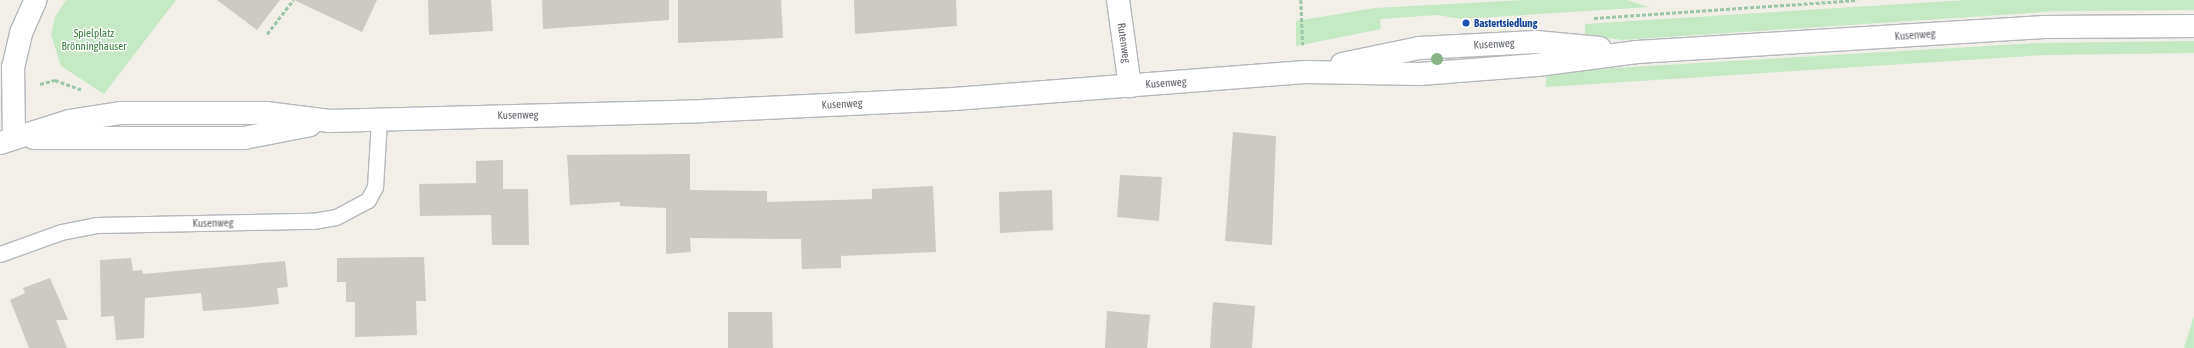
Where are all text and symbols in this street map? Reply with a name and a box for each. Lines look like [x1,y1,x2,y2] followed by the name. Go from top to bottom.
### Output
[1474,16,1537,30] place label: Bastertsiedlung
[1461,18,1471,28] marker: Bastertsiedlung
[1115,22,1133,64] street label: Rutenweg
[62,27,126,53] park label: Spielplatz Brönninghauser
[1894,27,1936,43] street label: Kusenweg
[1473,36,1515,52] street label: Kusenweg
[1145,75,1187,91] street label: Kusenweg
[821,96,863,112] street label: Kusenweg
[497,108,539,122] street label: Kusenweg
[192,216,234,230] street label: Kusenweg

